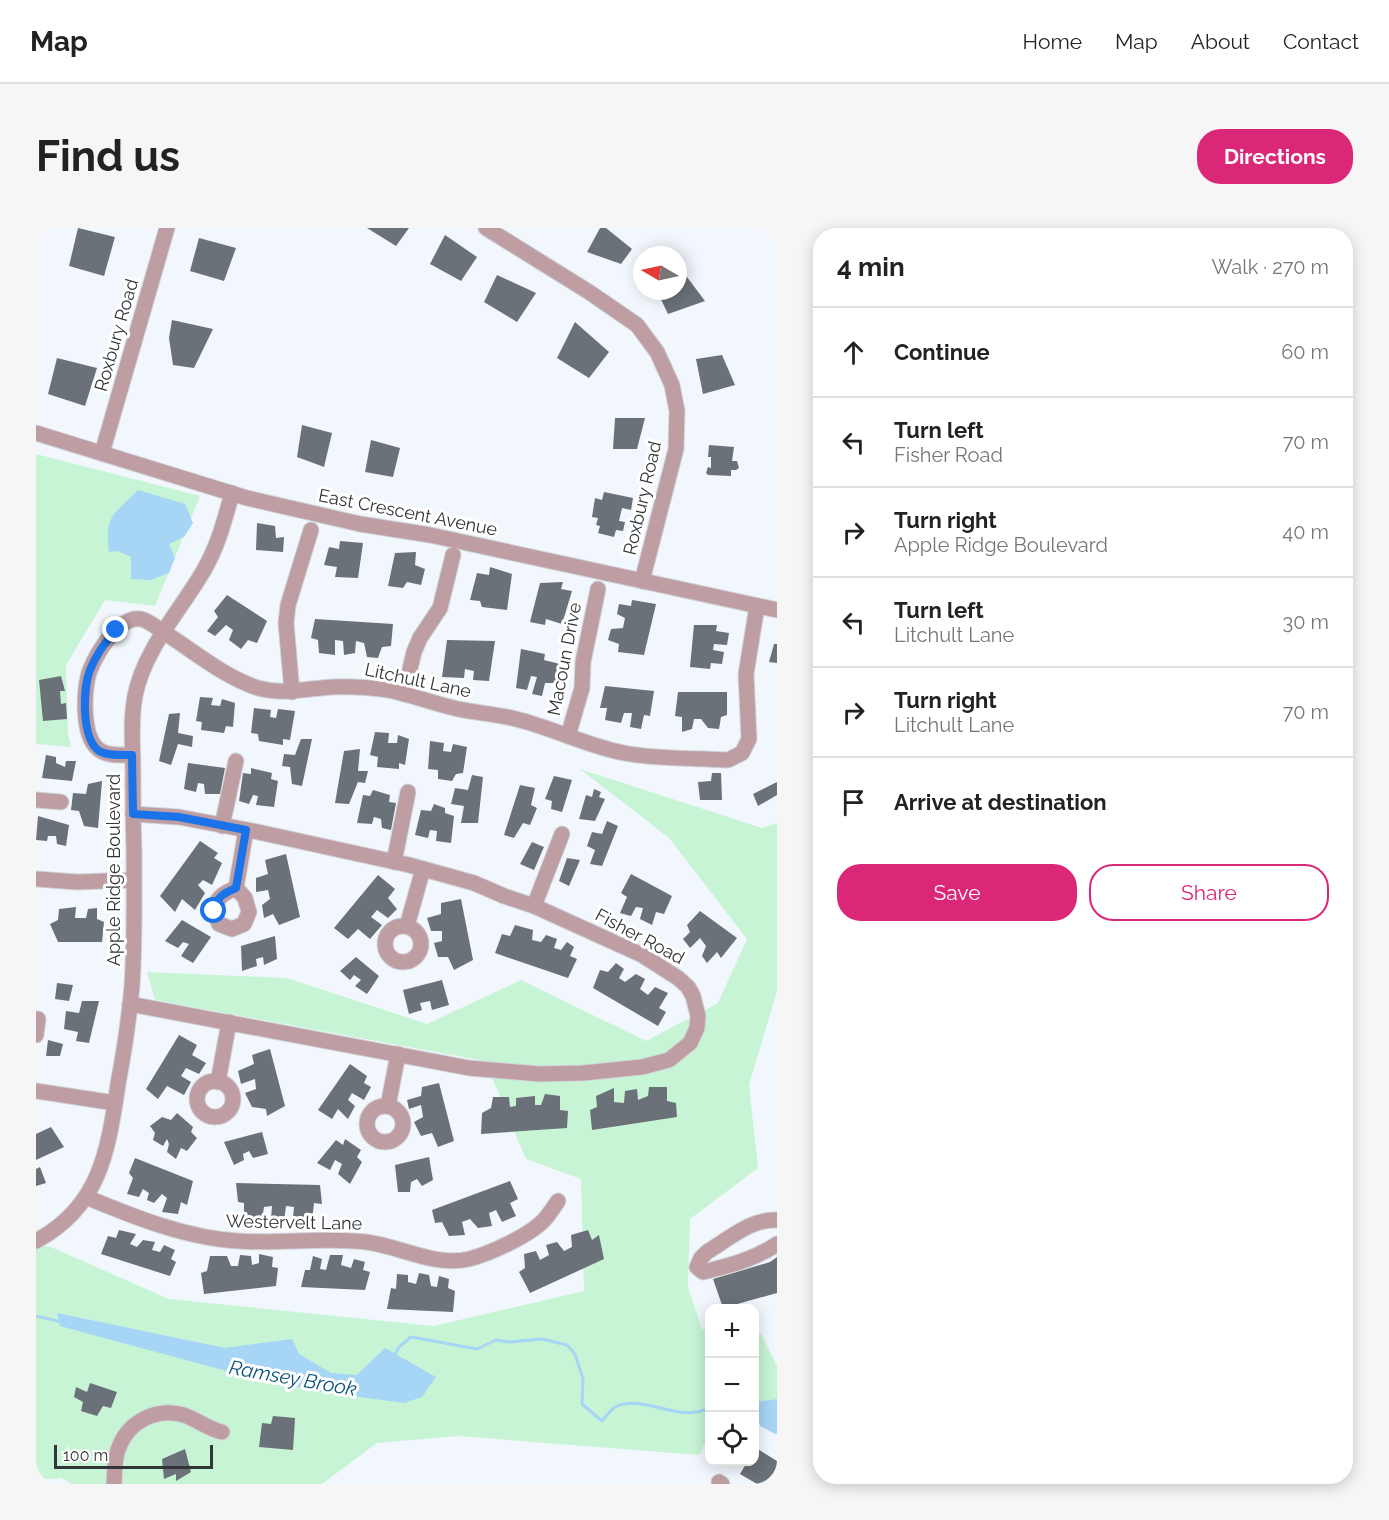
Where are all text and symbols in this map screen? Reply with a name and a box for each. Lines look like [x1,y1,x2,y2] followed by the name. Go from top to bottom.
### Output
[30,25,88,58] text: Map
[1023,29,1082,54] text: Home
[1115,29,1158,54] text: Map
[1191,29,1250,54] text: About
[1283,29,1359,54] text: Contact
[1197,129,1353,184] button: Directions
[36,132,180,181] text: Find us
[633,246,687,300] north arrow
[837,252,905,282] text: 4 min
[1211,255,1329,279] text: Walk · 270 m
[90,276,142,394] street label: Roxbury Road
[837,336,870,369] icon: ahead
[894,339,990,365] text: Continue
[1281,340,1329,364] text: 60 m
[894,417,984,443] text: Turn left
[837,426,870,459] icon: left
[1283,430,1329,454] text: 70 m
[619,439,665,557] street label: Roxbury Road
[894,443,1003,467] text: Fisher Road
[317,484,500,540] street label: East Crescent Avenue
[894,507,997,533] text: Turn right
[837,516,870,549] icon: right
[1282,520,1329,544] text: 40 m
[894,533,1108,557] text: Apple Ridge Boulevard
[894,597,984,623] text: Turn left
[543,600,585,717] street label: Macoun Drive
[837,606,870,639] icon: left
[1283,610,1329,634] text: 30 m
[102,616,128,642] route end
[894,623,1014,647] text: Litchult Lane
[363,658,474,702] street label: Litchult Lane
[894,687,997,713] text: Turn right
[837,696,870,729] icon: right
[1283,700,1329,724] text: 70 m
[894,713,1014,737] text: Litchult Lane
[103,774,124,966] street label: Apple Ridge Boulevard
[837,786,870,819] icon: arrive
[894,789,1107,815] text: Arrive at destination
[837,864,1077,921] button: Save
[1089,864,1329,921] button: Share
[200,897,226,923] route start
[592,904,688,968] street label: Fisher Road
[226,1210,363,1234] street label: Westervelt Lane
[705,1304,759,1466] map controls
[705,1304,759,1358] button: +
[227,1355,359,1401] water label: Ramsey Brook
[705,1358,759,1412] button: −
[705,1412,759,1466] button: locate
[54,1442,213,1470] scale bar
[63,1446,108,1465] text: 100 m

